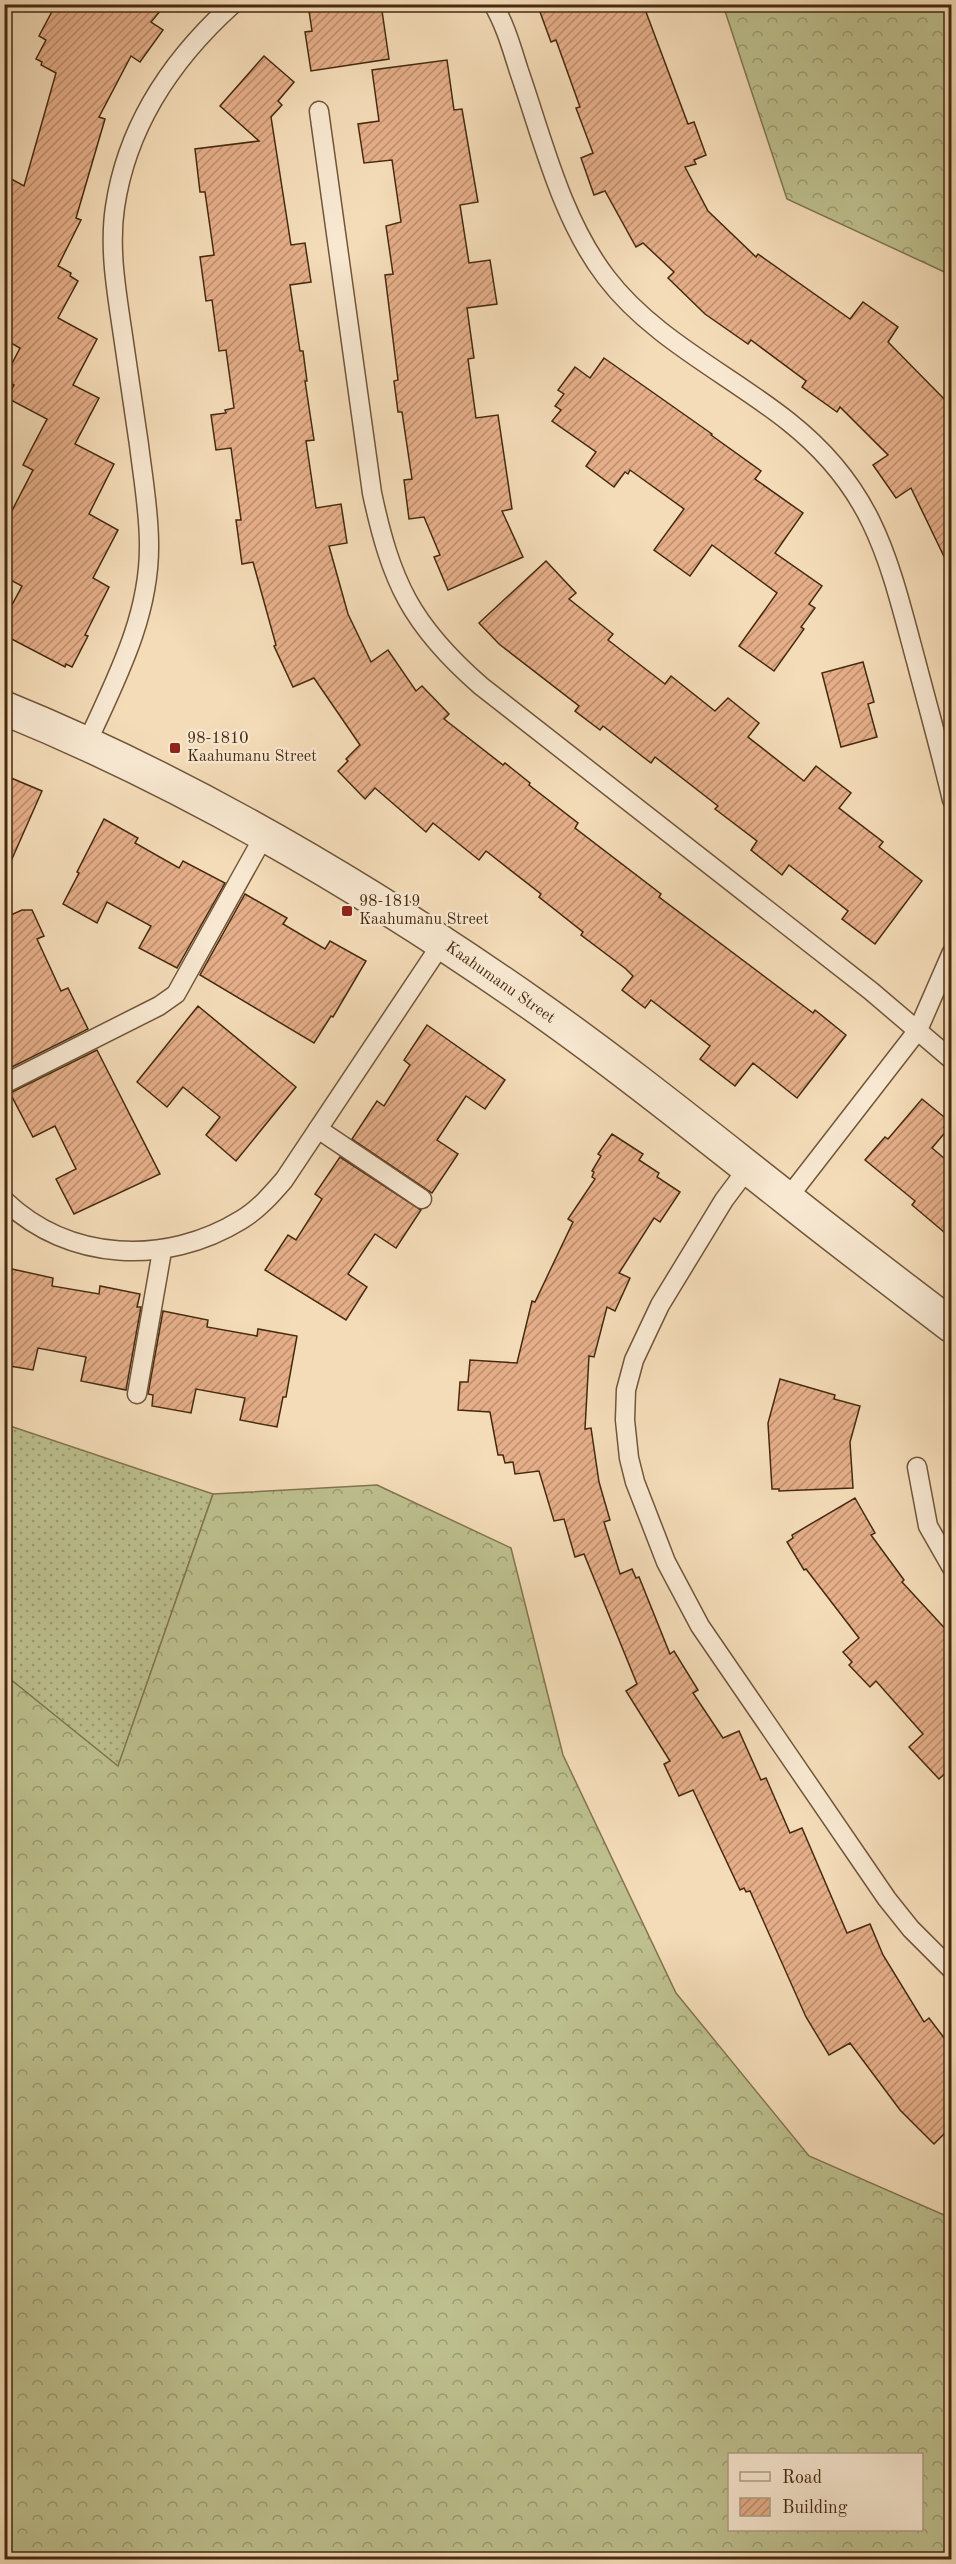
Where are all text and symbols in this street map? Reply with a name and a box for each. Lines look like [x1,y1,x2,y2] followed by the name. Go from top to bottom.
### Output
[187,731,317,765] place label: 98-1810 Kaahumanu Street
[168,741,182,755] marker: 98-1810 Kaahumanu Street
[359,894,489,928] place label: 98-1819 Kaahumanu Street
[340,904,354,918] marker: 98-1819 Kaahumanu Street
[442,939,558,1027] street label: Kaahumanu Street
[728,2453,923,2531] legend
[782,2469,822,2487] text: Road
[782,2499,848,2517] text: Building

